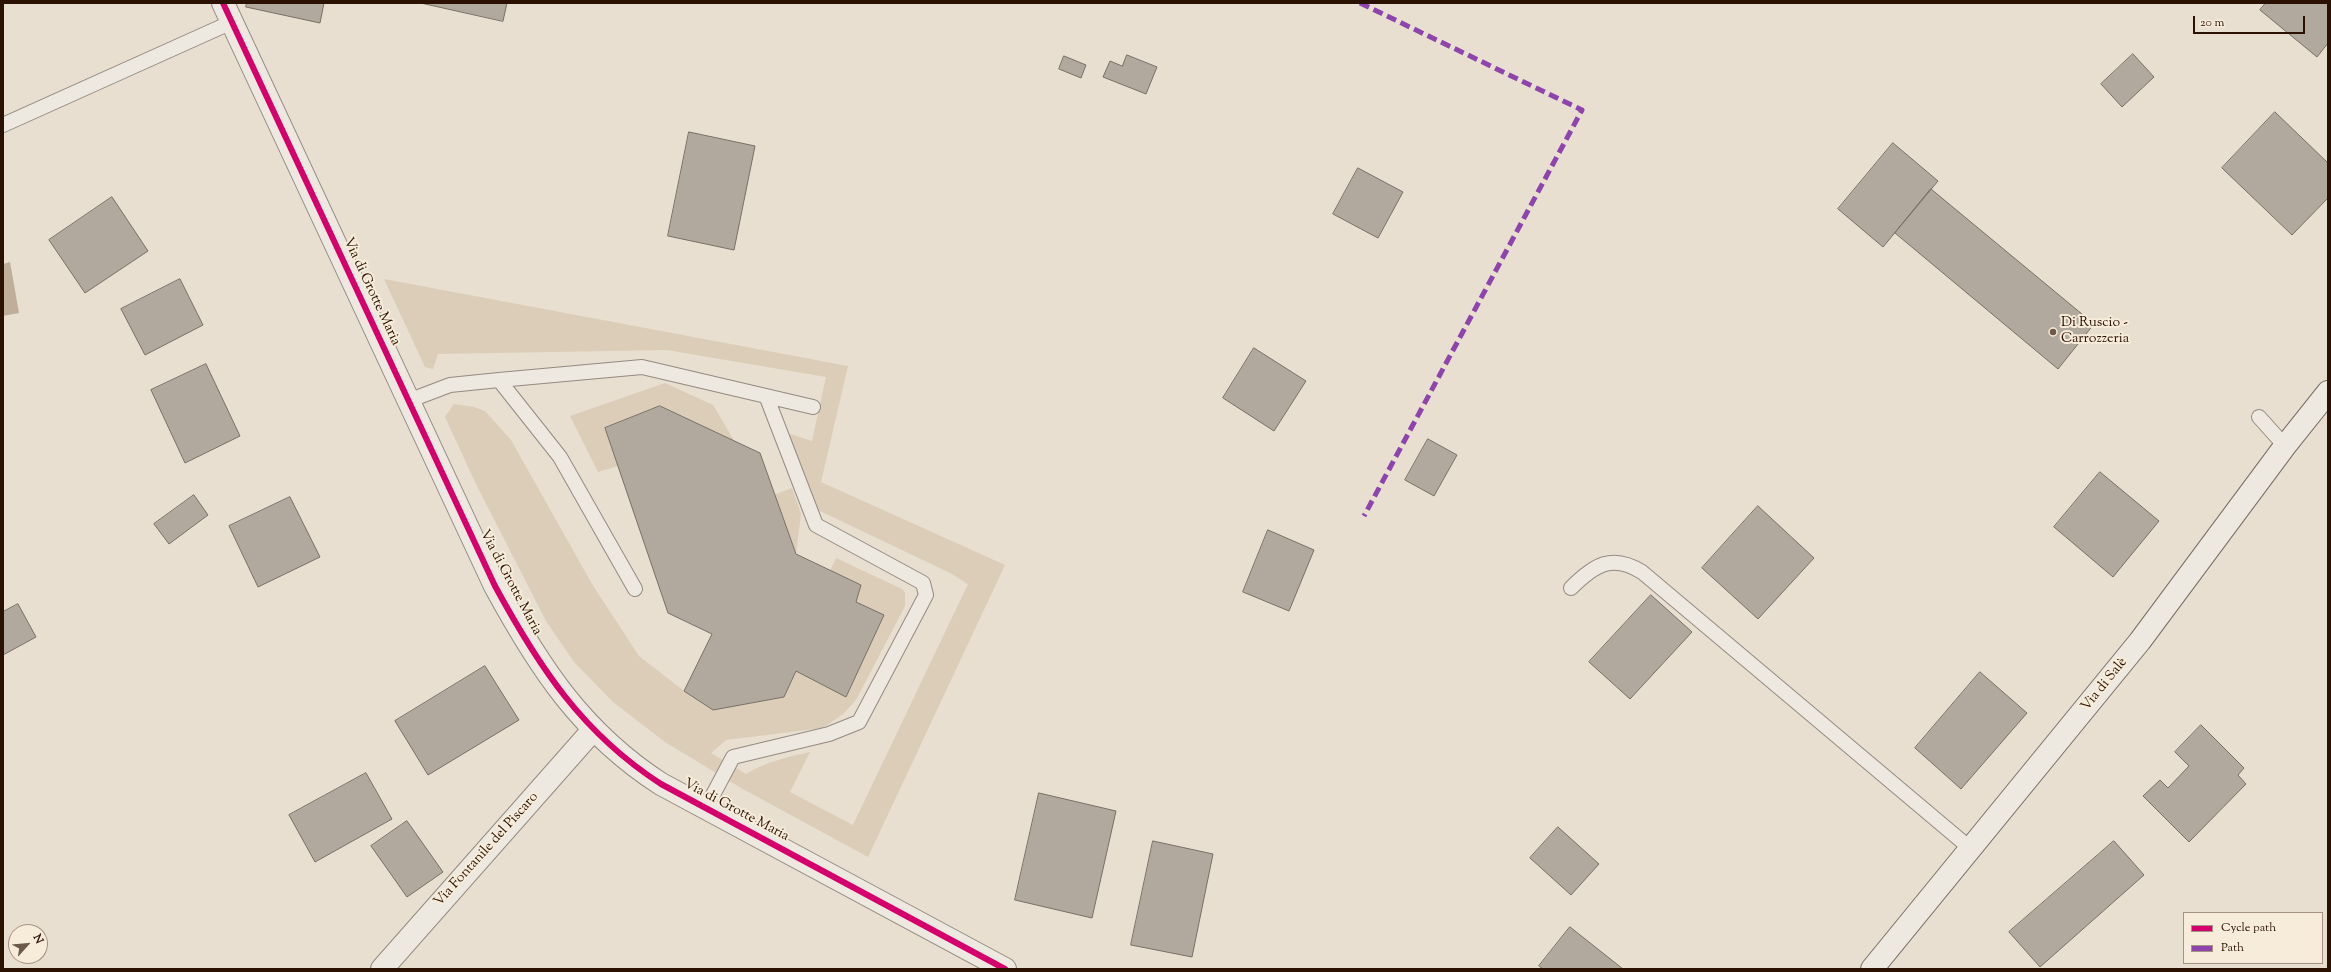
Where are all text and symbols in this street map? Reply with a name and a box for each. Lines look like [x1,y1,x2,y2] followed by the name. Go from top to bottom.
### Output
[2195,8,2307,34] scale bar
[2200,14,2224,32] text: 20 m
[339,235,403,349] street label: Via di Grotte Maria
[2061,316,2129,348] place label: Di Ruscio - Carrozzeria
[2048,327,2058,337] marker: Di Ruscio - Carrozzeria
[475,527,545,639] street label: Via di Grotte Maria
[2078,655,2132,715] street label: Via di Salè
[680,776,792,846] street label: Via di Grotte Maria
[431,789,543,911] street label: Via Fontanile del Piscaro
[2183,912,2323,964] legend
[2221,919,2276,937] text: Cycle path
[8,924,48,964] north arrow
[29,931,47,947] text: N
[2221,939,2244,957] text: Path

